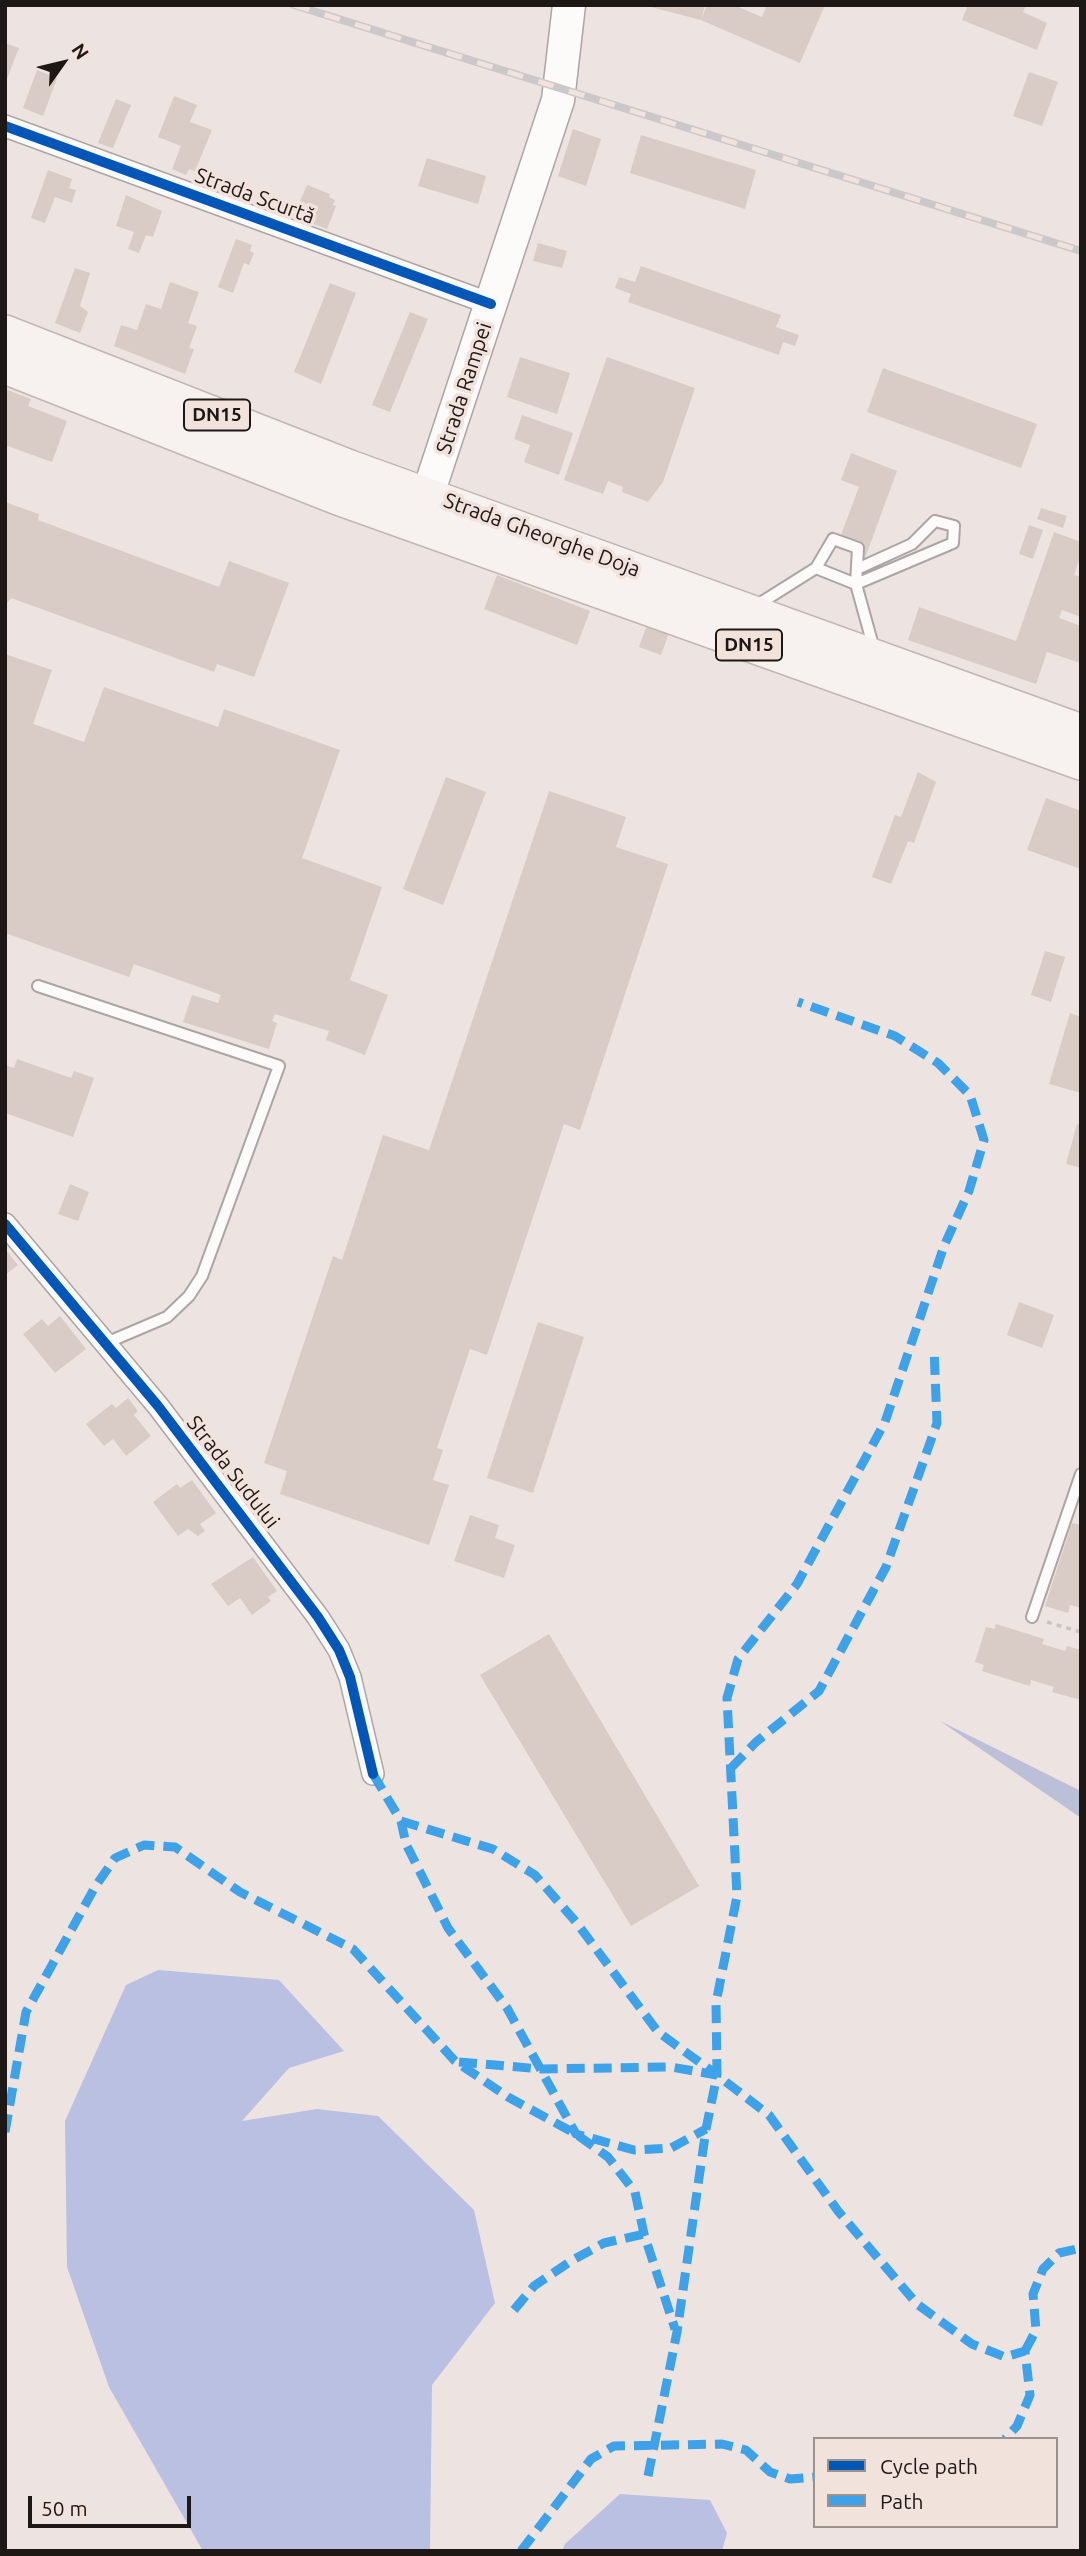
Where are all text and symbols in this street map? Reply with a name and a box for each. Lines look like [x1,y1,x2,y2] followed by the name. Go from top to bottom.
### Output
[28,28,98,98] north arrow
[67,39,93,63] text: N
[192,163,318,229] street label: Strada Scurtă
[431,319,497,457] street label: Strada Rampei
[184,400,250,430] road number: DN15
[440,488,644,582] street label: Strada Gheorghe Doja
[716,630,782,660] road number: DN15
[181,1411,285,1533] street label: Strada Sudului
[813,2437,1058,2528] legend
[880,2454,978,2478] text: Cycle path
[32,2482,194,2526] scale bar
[880,2489,923,2513] text: Path
[41,2496,88,2520] text: 50 m

